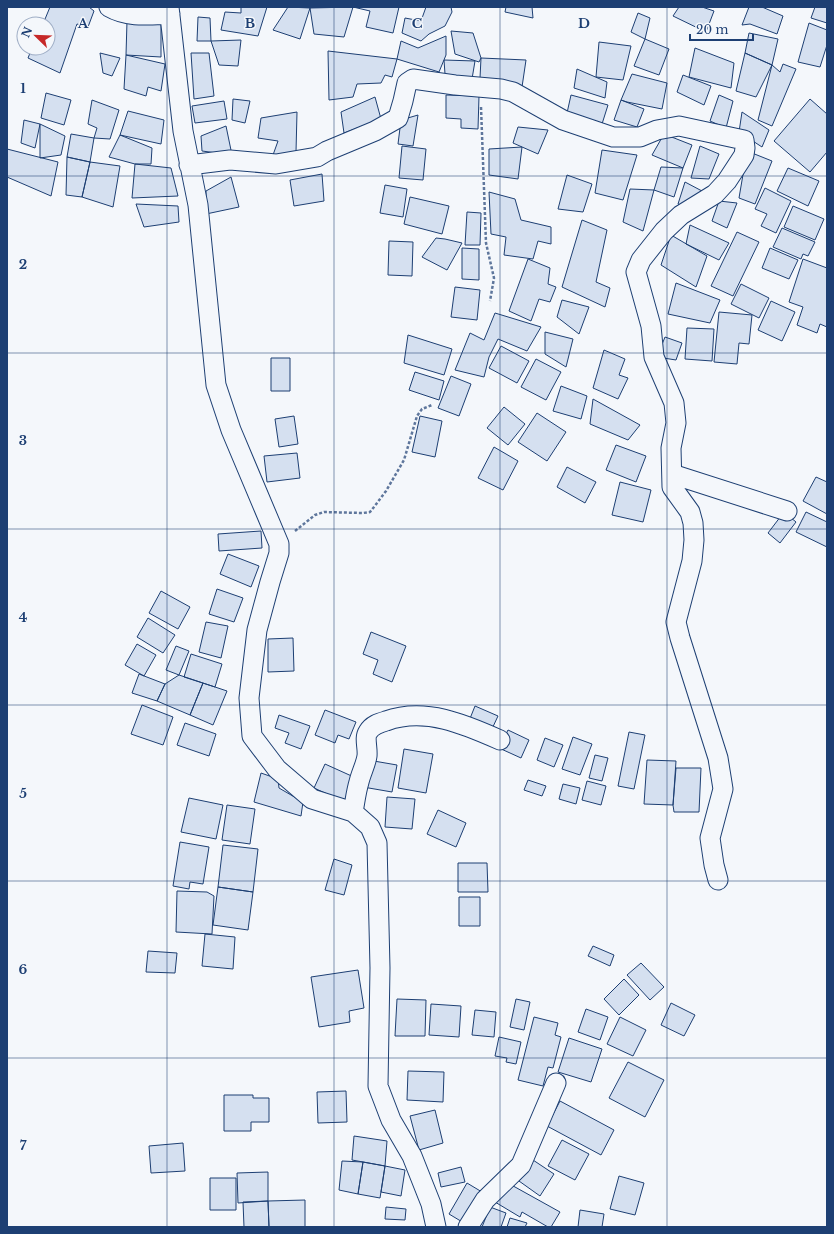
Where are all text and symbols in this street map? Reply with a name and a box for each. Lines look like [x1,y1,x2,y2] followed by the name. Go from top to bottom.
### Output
[77,15,89,32] text: A
[245,15,255,32] text: B
[412,15,423,32] text: C
[578,15,590,32] text: D
[16,16,56,56] north arrow
[690,16,753,42] scale bar
[696,22,728,37] text: 20 m
[18,24,36,40] text: N
[20,80,26,97] text: 1
[19,256,27,273] text: 2
[19,432,27,449] text: 3
[19,609,28,626] text: 4
[19,785,27,802] text: 5
[19,961,28,978] text: 6
[20,1137,27,1154] text: 7

